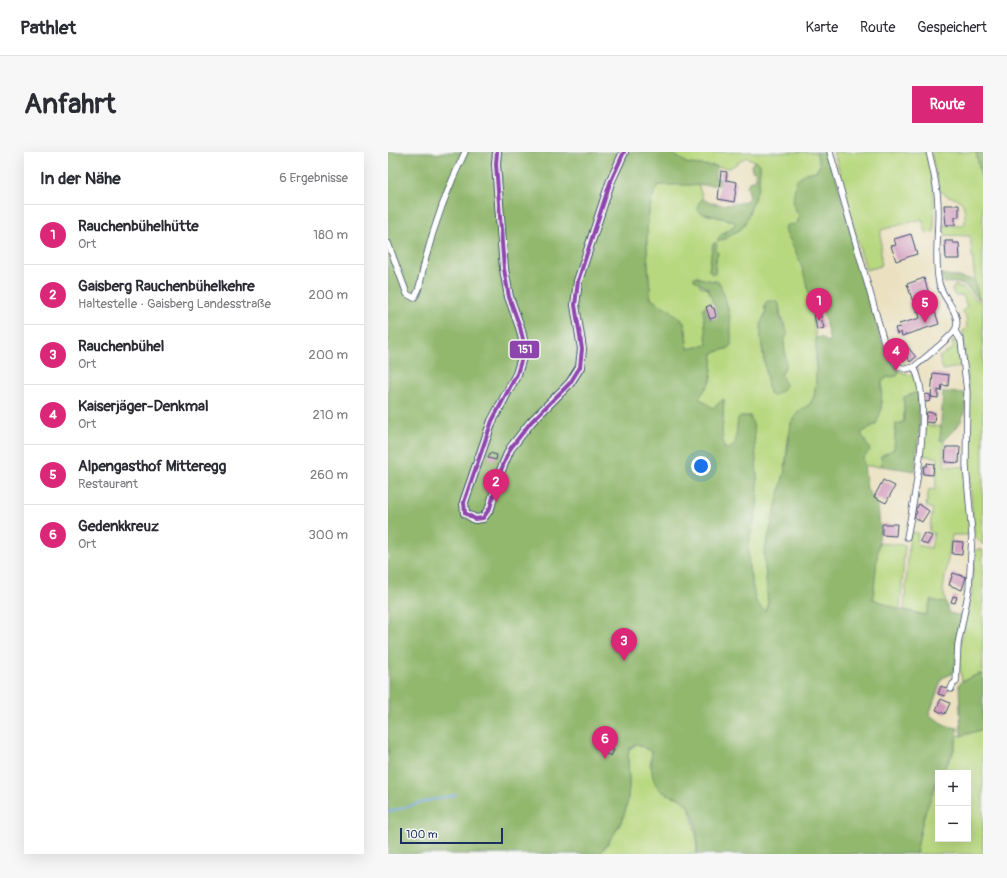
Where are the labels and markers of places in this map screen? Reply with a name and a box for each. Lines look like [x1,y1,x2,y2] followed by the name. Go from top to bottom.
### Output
[806,288,832,321] pin: 1
[912,290,938,323] pin: 5
[883,338,909,371] pin: 4
[483,469,509,502] pin: 2
[611,628,637,661] pin: 3
[592,726,618,759] pin: 6

